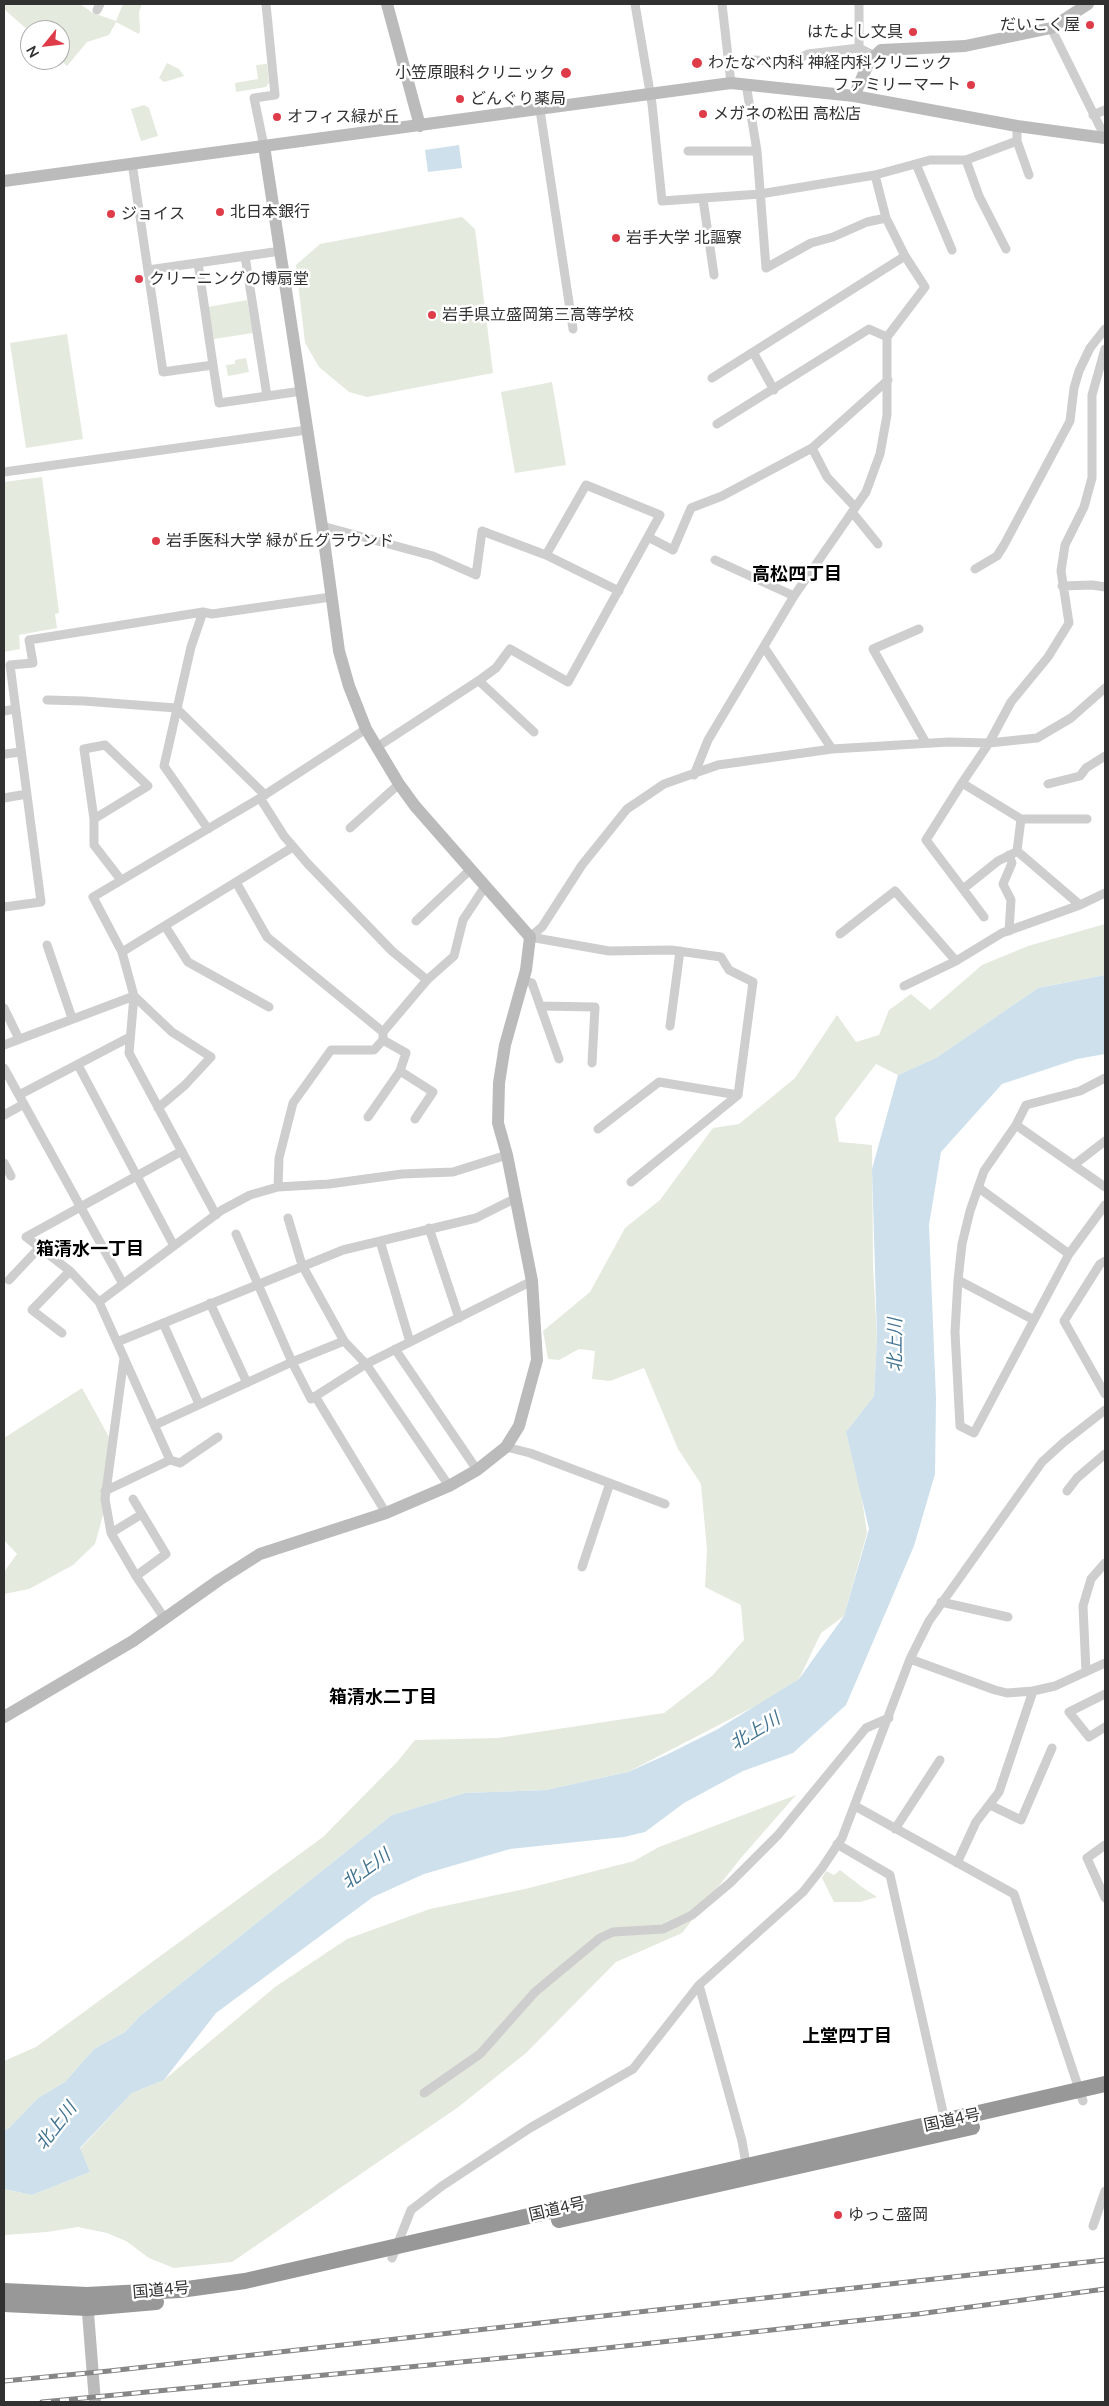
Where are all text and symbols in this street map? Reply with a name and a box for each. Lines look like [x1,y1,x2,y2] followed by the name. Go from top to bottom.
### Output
[1000,15,1080,35] place label: だいこく屋
[1084,19,1096,31] marker: だいこく屋
[20,20,70,70] north arrow
[807,22,903,42] place label: はたよし文具
[907,26,919,38] marker: はたよし文具
[22,43,42,61] text: N
[708,53,952,73] place label: わたなべ内科 神経内科クリニック
[690,56,704,70] marker: わたなべ内科 神経内科クリニック
[395,63,555,83] place label: 小笠原眼科クリニック
[559,66,573,80] marker: 小笠原眼科クリニック
[833,75,961,95] place label: ファミリーマート
[965,79,977,91] marker: ファミリーマート
[470,89,566,109] place label: どんぐり薬局
[454,93,466,105] marker: どんぐり薬局
[713,104,861,124] place label: メガネの松田 高松店
[287,107,399,127] place label: オフィス緑が丘
[697,108,709,120] marker: メガネの松田 高松店
[271,111,283,123] marker: オフィス緑が丘
[230,202,310,222] place label: 北日本銀行
[121,204,185,224] place label: ジョイス
[214,206,226,218] marker: 北日本銀行
[105,208,117,220] marker: ジョイス
[626,228,742,248] place label: 岩手大学 北謳寮
[610,232,622,244] marker: 岩手大学 北謳寮
[149,269,309,289] place label: クリーニングの博扇堂
[133,273,145,285] marker: クリーニングの博扇堂
[442,305,634,325] place label: 岩手県立盛岡第三高等学校
[426,309,438,321] marker: 岩手県立盛岡第三高等学校
[166,531,394,551] place label: 岩手医科大学 緑が丘グラウンド
[150,535,162,547] marker: 岩手医科大学 緑が丘グラウンド
[752,563,842,585] district label: 高松四丁目
[36,1238,144,1260] district label: 箱清水一丁目
[884,1318,906,1372] water label: 北上川
[329,1686,437,1708] district label: 箱清水二丁目
[726,1708,784,1754] water label: 北上川
[338,1844,394,1894] water label: 北上川
[802,2025,892,2047] district label: 上堂四丁目
[31,2098,81,2154] water label: 北上川
[922,2105,982,2135] street label: 国道4号
[527,2193,587,2225] street label: 国道4号
[848,2205,928,2225] place label: ゆっこ盛岡
[832,2209,844,2221] marker: ゆっこ盛岡
[132,2278,190,2302] street label: 国道4号

